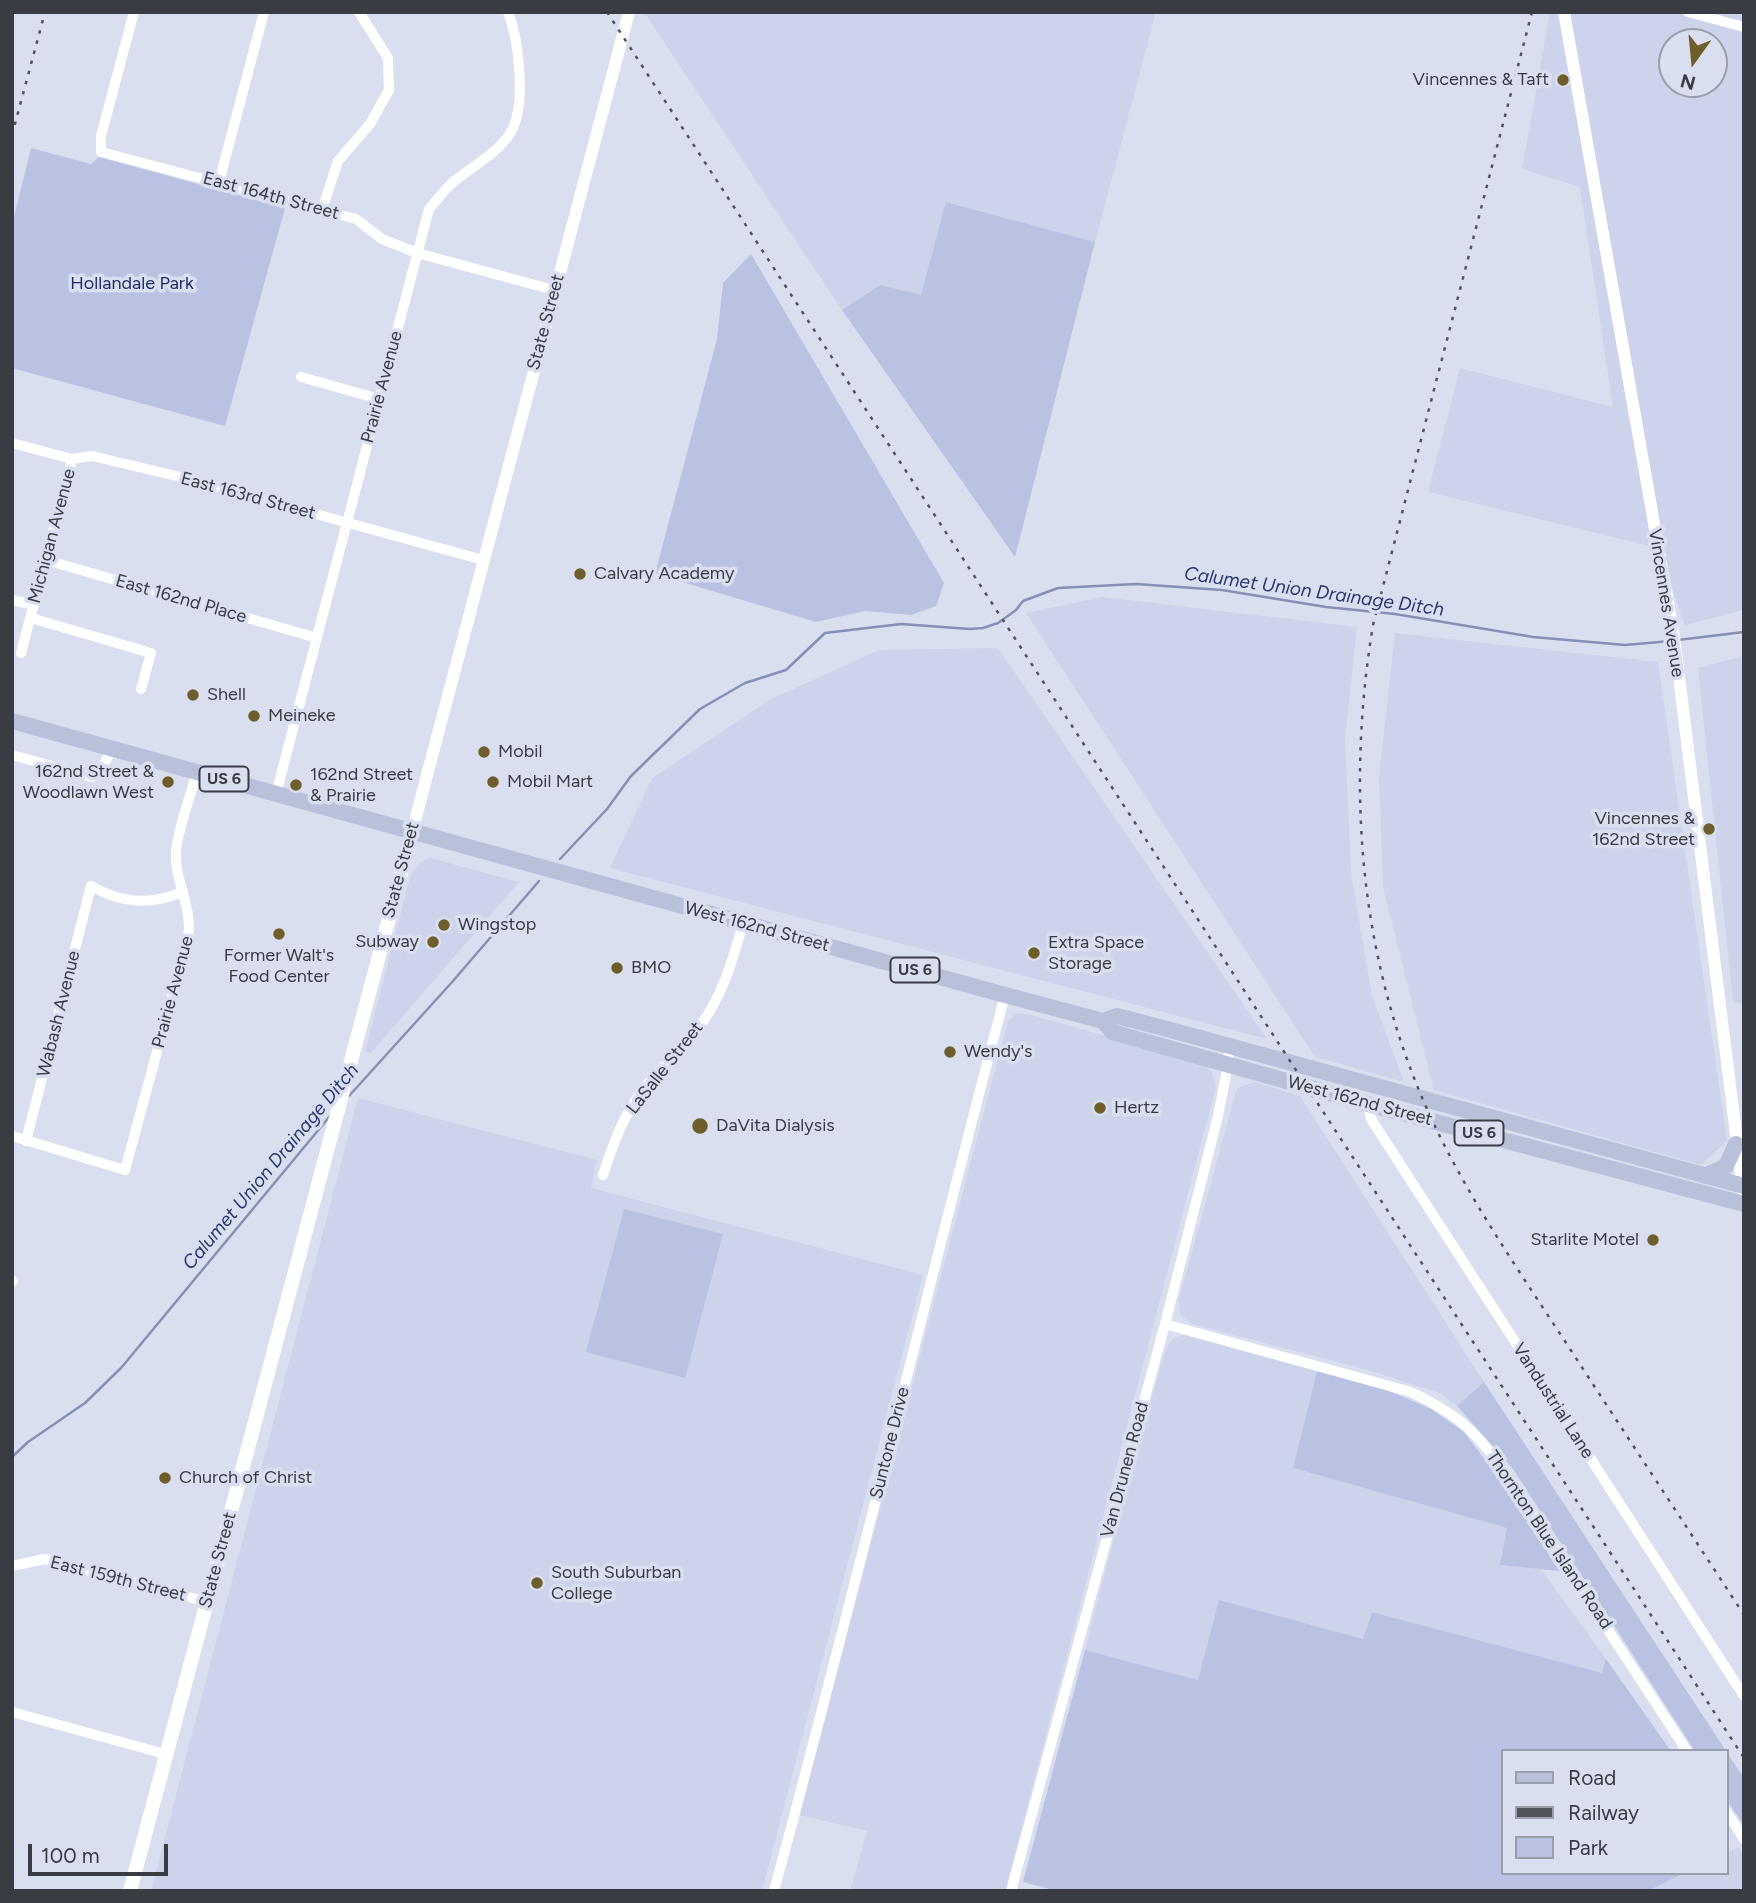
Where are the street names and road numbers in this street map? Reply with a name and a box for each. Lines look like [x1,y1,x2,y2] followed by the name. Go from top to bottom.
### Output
[201,167,341,225] street label: East 164th Street
[523,272,569,372] street label: State Street
[357,329,407,445] street label: Prairie Avenue
[24,466,80,606] street label: Michigan Avenue
[178,468,318,524] street label: East 163rd Street
[1644,527,1688,679] street label: Vincennes Avenue
[113,570,249,628] street label: East 162nd Place
[200,766,248,792] road number: US 6
[378,820,424,920] street label: State Street
[682,897,832,957] street label: West 162nd Street
[148,934,198,1050] street label: Prairie Avenue
[33,949,85,1079] street label: Wabash Avenue
[890,958,940,982] road number: US 6
[622,1017,708,1119] street label: LaSalle Street
[1285,1071,1435,1131] street label: West 162nd Street
[1454,1120,1504,1146] road number: US 6
[1508,1339,1598,1463] street label: Vandustrial Lane
[866,1385,914,1501] street label: Suntone Drive
[1096,1400,1154,1540] street label: Van Drunen Road
[1481,1447,1617,1633] street label: Thornton Blue Island Road
[195,1510,241,1610] street label: State Street
[48,1552,188,1606] street label: East 159th Street

